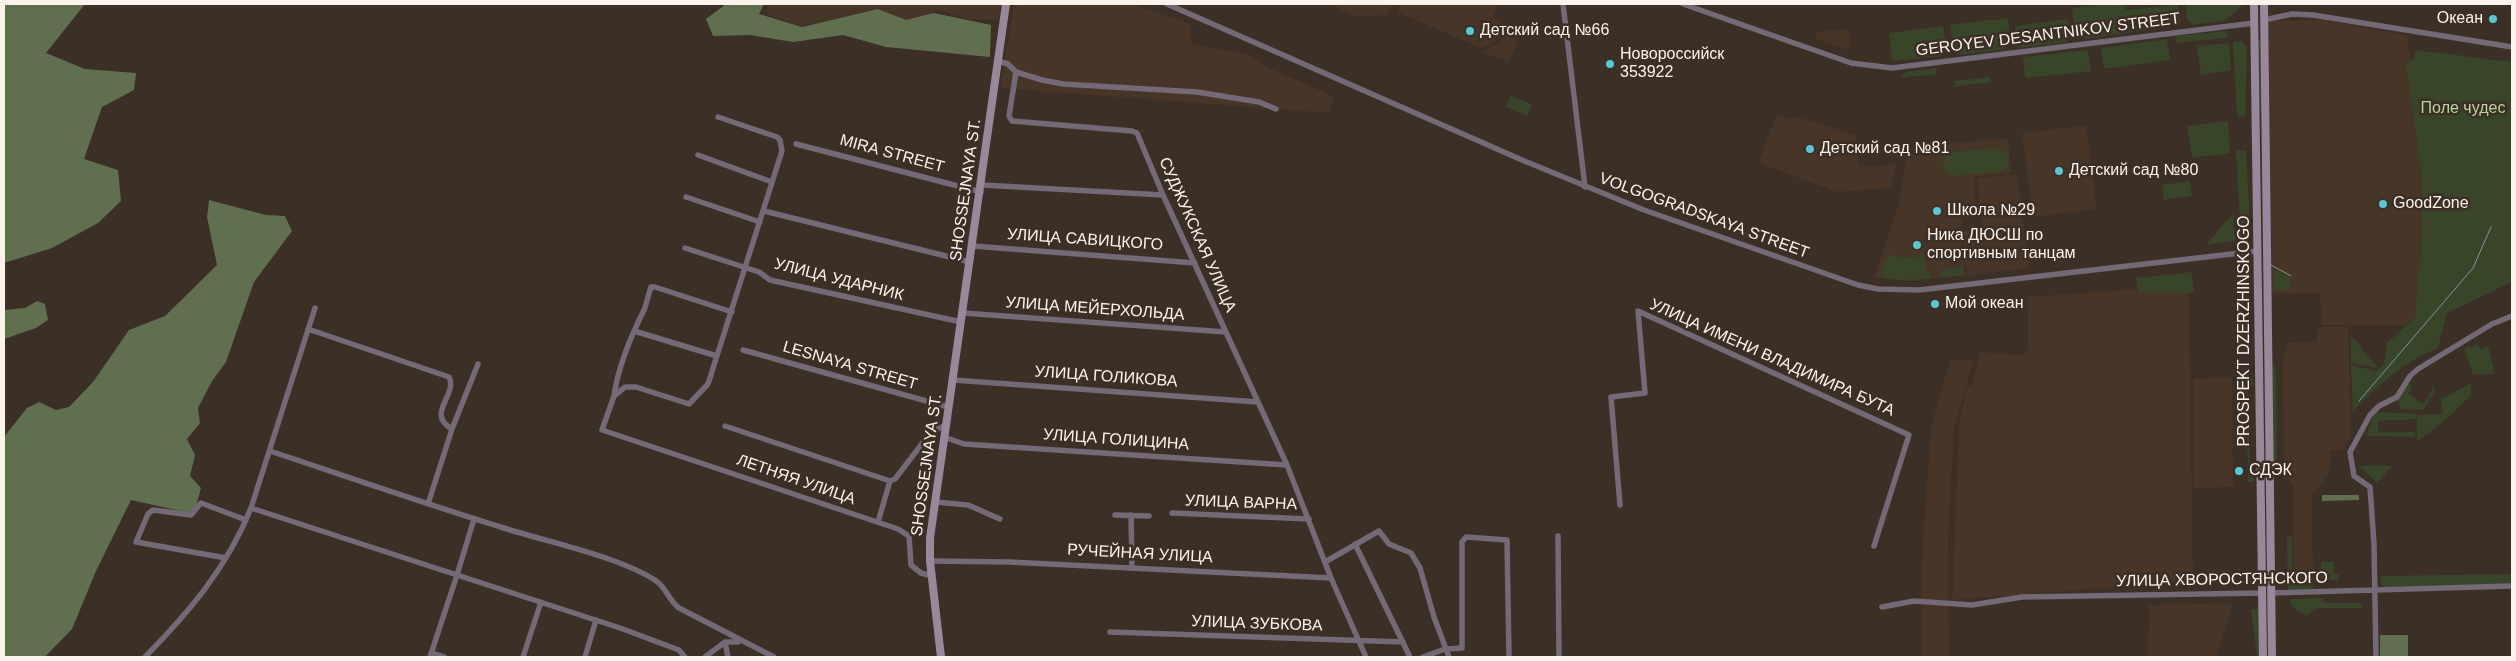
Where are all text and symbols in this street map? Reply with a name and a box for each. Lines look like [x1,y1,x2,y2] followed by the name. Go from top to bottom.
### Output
[1915,9,2181,61] street label: GEROYEV DESANTNIKOV STREET
[2437,9,2483,29] place label: Океан
[2487,13,2499,25] marker: Океан
[1480,21,1609,41] place label: Детский сад №66
[1464,25,1476,37] marker: Детский сад №66
[1620,45,1724,83] place label: Новороссийск 353922
[1604,58,1616,70] marker: Новороссийск 353922
[2421,99,2505,119] park label: Поле чудес
[947,118,985,262] street label: SHOSSEJNAYA ST.
[838,131,946,177] street label: MIRA STREET
[1820,139,1949,159] place label: Детский сад №81
[1804,143,1816,155] marker: Детский сад №81
[1154,155,1240,315] street label: СУДЖУКСКАЯ УЛИЦА
[2069,161,2198,181] place label: Детский сад №80
[2053,165,2065,177] marker: Детский сад №80
[1597,169,1811,263] street label: VOLGOGRADSKAYA STREET
[2393,194,2469,214] place label: GoodZone
[2377,198,2389,210] marker: GoodZone
[1947,201,2035,221] place label: Школа №29
[1931,205,1943,217] marker: Школа №29
[2235,215,2255,447] street label: PROSPEKT DZERZHINSKOGO
[1006,225,1164,255] street label: УЛИЦА САВИЦКОГО
[1927,226,2076,264] place label: Ника ДЮСШ по спортивным танцам
[1911,239,1923,251] marker: Ника ДЮСШ по спортивным танцам
[772,255,906,305] street label: УЛИЦА УДАРНИК
[1005,293,1185,325] street label: УЛИЦА МЕЙЕРХОЛЬДА
[1945,294,2024,314] place label: Мой океан
[1647,295,1897,421] street label: УЛИЦА ИМЕНИ ВЛАДИМИРА БУТА
[1929,298,1941,310] marker: Мой океан
[781,338,919,394] street label: LESNAYA STREET
[1034,362,1178,392] street label: УЛИЦА ГОЛИКОВА
[908,393,946,537] street label: SHOSSEJNAYA ST.
[1042,425,1190,455] street label: УЛИЦА ГОЛИЦИНА
[734,451,858,509] street label: ЛЕТНЯЯ УЛИЦА
[2249,461,2292,481] place label: СДЭК
[2233,465,2245,477] marker: СДЭК
[1185,491,1297,515] street label: УЛИЦА ВАРНА
[1067,541,1213,567] street label: РУЧЕЙНАЯ УЛИЦА
[2116,569,2328,591] street label: УЛИЦА ХВОРОСТЯНСКОГО
[1191,612,1323,636] street label: УЛИЦА ЗУБКОВА

